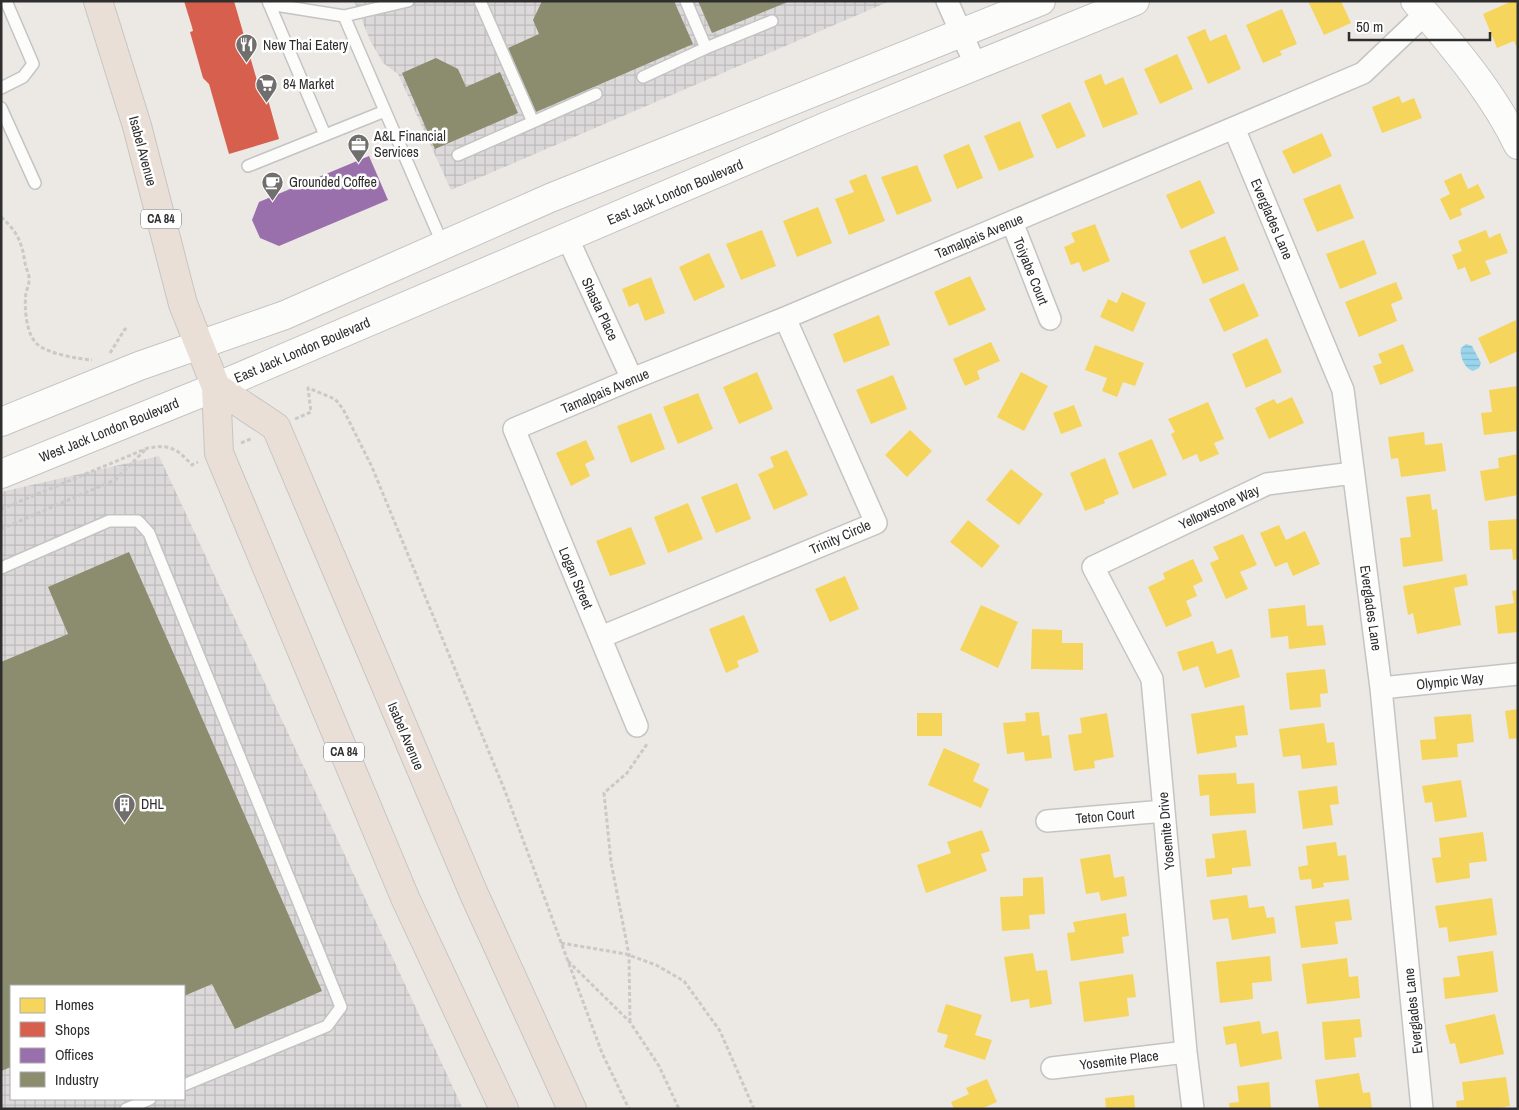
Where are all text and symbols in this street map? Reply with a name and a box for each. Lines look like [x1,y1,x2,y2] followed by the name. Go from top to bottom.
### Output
[1349,10,1490,42] scale bar
[1356,16,1383,37] text: 50 m
[235,33,259,64] restaurant icon: New Thai Eatery
[263,36,349,54] place label: New Thai Eatery
[255,72,279,103] supermarket icon: 84 Market
[283,75,334,93] place label: 84 Market
[125,114,161,188] street label: Isabel Avenue
[373,127,446,161] place label: A&L Financial Services
[346,132,370,163] office icon: A&L Financial Services
[604,155,746,229] street label: East Jack London Boulevard
[261,170,285,201] cafe icon: Grounded Coffee
[289,173,377,191] place label: Grounded Coffee
[1247,176,1297,262] street label: Everglades Lane
[932,209,1026,263] street label: Tamalpais Avenue
[141,210,181,228] road number: CA 84
[1009,234,1053,308] street label: Toiyabe Court
[578,275,622,343] street label: Shasta Place
[231,313,373,387] street label: East Jack London Boulevard
[558,364,652,418] street label: Tamalpais Avenue
[36,394,182,466] street label: West Jack London Boulevard
[1176,480,1262,533] street label: Yellowstone Way
[807,515,873,559] street label: Trinity Circle
[555,544,597,612] street label: Logan Street
[1356,564,1386,652] street label: Everglades Lane
[1415,668,1485,693] street label: Olympic Way
[384,699,428,773] street label: Isabel Avenue
[324,742,364,762] road number: CA 84
[1154,791,1178,871] street label: Yosemite Drive
[113,792,137,823] building icon: DHL
[141,795,165,813] place label: DHL
[1075,804,1135,828] street label: Teton Court
[1400,967,1426,1055] street label: Everglades Lane
[10,985,185,1100] legend
[55,994,94,1015] text: Homes
[55,1019,90,1040] text: Shops
[55,1044,94,1065] text: Offices
[1078,1046,1160,1074] street label: Yosemite Place
[55,1069,100,1090] text: Industry

